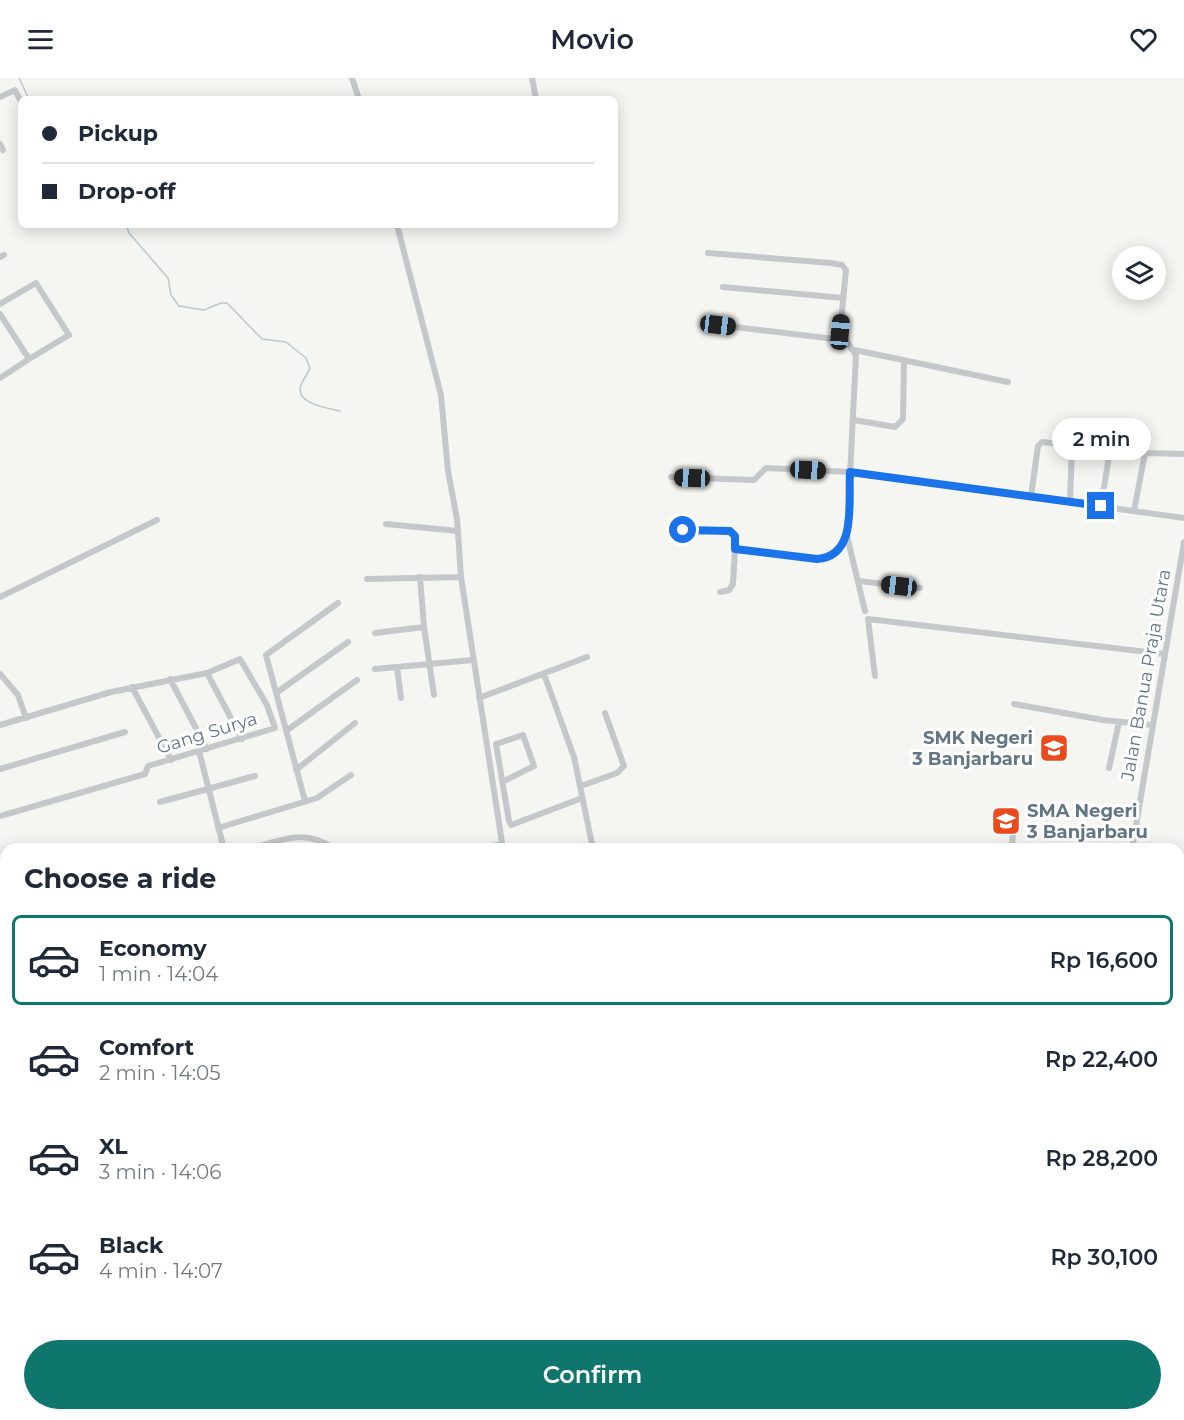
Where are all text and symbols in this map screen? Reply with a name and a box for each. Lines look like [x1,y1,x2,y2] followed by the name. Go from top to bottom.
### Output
[24,23,57,56] icon: menu
[550,23,634,56] text: Movio
[1127,23,1160,56] icon: heart
[78,120,158,147] text: Pickup
[78,178,176,205] text: Drop-off
[1112,246,1166,300] map controls
[1112,246,1166,300] button: layers
[829,313,851,351] car
[699,314,737,336] car
[1052,419,1150,461] callout: 2 min
[1073,427,1130,451] text: 2 min
[790,460,826,480] car
[674,468,710,488] car
[1087,492,1114,519] route end
[669,516,696,543] route start
[1116,567,1175,784] street label: Jalan Banua Praja Utara
[880,575,918,597] car
[154,707,260,759] street label: Gang Surya
[911,727,1033,770] place label: SMK Negeri 3 Banjarbaru
[1038,732,1070,764] school or university icon: SMK Negeri 3 Banjarbaru
[1026,800,1148,843] place label: SMA Negeri 3 Banjarbaru
[990,805,1022,837] school or university icon: SMA Negeri 3 Banjarbaru
[24,862,216,895] text: Choose a ride
[27,933,81,987] icon: car
[99,935,207,962] text: Economy
[1050,947,1158,974] text: Rp 16,600
[99,962,218,986] text: 1 min · 14:04
[27,1032,81,1086] icon: car
[99,1034,194,1061] text: Comfort
[1045,1046,1158,1073] text: Rp 22,400
[99,1061,221,1085] text: 2 min · 14:05
[27,1131,81,1185] icon: car
[99,1133,128,1160] text: XL
[1045,1145,1158,1172] text: Rp 28,200
[99,1160,221,1184] text: 3 min · 14:06
[27,1230,81,1284] icon: car
[99,1232,163,1259] text: Black
[1050,1244,1158,1271] text: Rp 30,100
[99,1259,223,1283] text: 4 min · 14:07
[24,1340,1161,1409] button: Confirm

